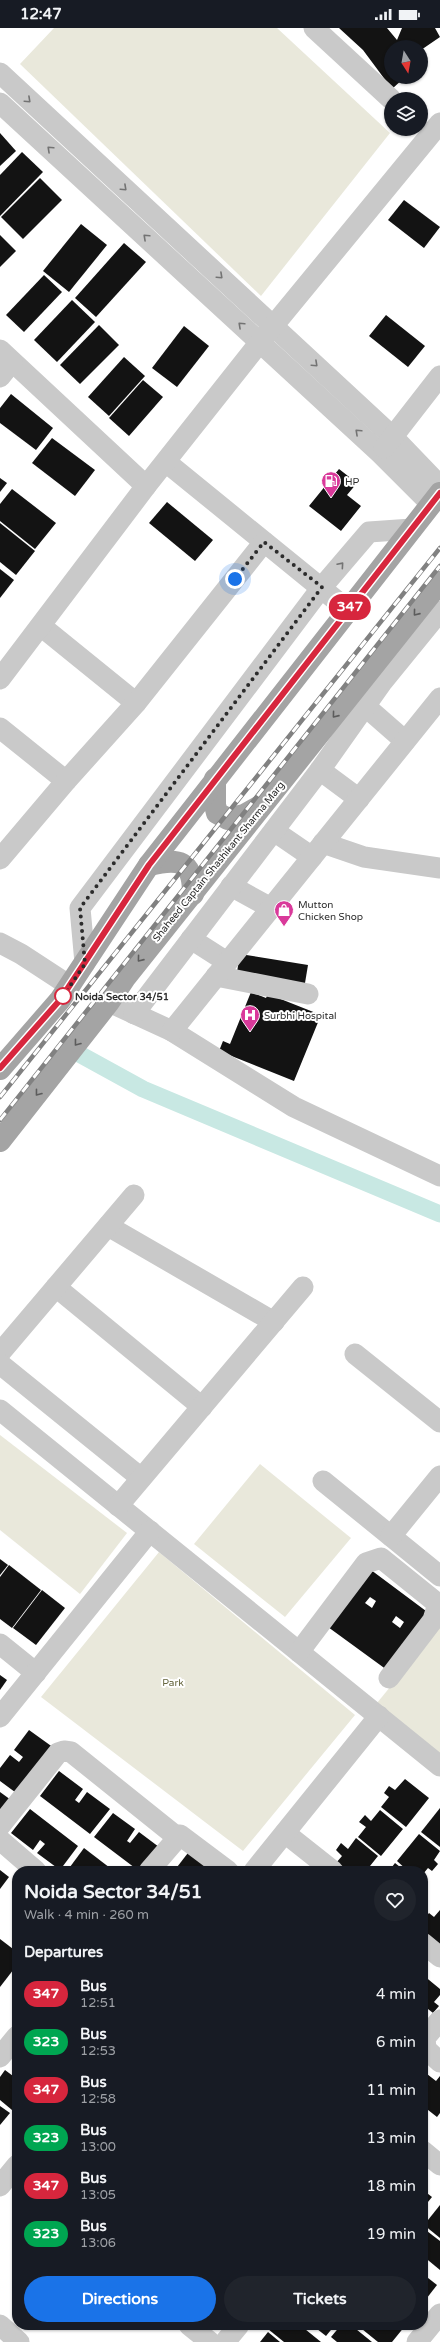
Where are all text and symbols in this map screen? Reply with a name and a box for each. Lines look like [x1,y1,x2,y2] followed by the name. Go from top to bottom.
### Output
[20,5,62,23] text: 12:47
[384,40,428,84] north arrow
[384,40,428,136] map controls
[384,92,428,136] button: layers
[24,95,31,102] one-way arrow
[47,146,55,154] one-way arrow
[119,183,127,191] one-way arrow
[143,235,150,242] one-way arrow
[215,271,222,278] one-way arrow
[238,323,246,330] one-way arrow
[310,360,318,367] one-way arrow
[355,429,363,437] one-way arrow
[320,470,342,498] fuel station icon: HP
[345,476,360,488] place label: HP
[336,562,343,570] one-way arrow
[225,569,245,589] your location
[327,594,373,620] line badge: 347
[337,598,363,615] text: 347
[413,608,420,615] one-way arrow
[332,710,339,717] one-way arrow
[150,779,287,944] street label: Shaheed Captain Shashikant Sharma Marg
[273,899,295,927] shop icon: Mutton Chicken Shop
[298,899,363,923] place label: Mutton Chicken Shop
[138,954,145,961] one-way arrow
[54,987,72,1005] marker: Noida Sector 34/51
[75,991,169,1003] place label: Noida Sector 34/51
[239,1004,261,1032] hospital icon: Surbhi Hospital
[264,1010,337,1022] place label: Surbhi Hospital
[74,1039,81,1046] one-way arrow
[36,1088,43,1095] one-way arrow
[162,1677,184,1689] park label: Park
[374,1879,416,1921] button: heart
[24,1881,203,1903] text: Noida Sector 34/51
[24,1907,149,1923] text: Walk · 4 min · 260 m
[24,1943,103,1961] text: Departures
[80,1977,107,1995] text: Bus
[33,1985,59,2002] text: 347
[376,1985,416,2003] text: 4 min
[80,1995,116,2011] text: 12:51
[80,2025,107,2043] text: Bus
[33,2033,59,2050] text: 323
[376,2033,416,2051] text: 6 min
[80,2043,116,2059] text: 12:53
[80,2073,107,2091] text: Bus
[33,2081,59,2098] text: 347
[367,2081,416,2099] text: 11 min
[80,2091,116,2107] text: 12:58
[80,2121,107,2139] text: Bus
[33,2129,59,2146] text: 323
[367,2129,416,2147] text: 13 min
[80,2139,116,2155] text: 13:00
[80,2169,107,2187] text: Bus
[33,2177,59,2194] text: 347
[367,2177,416,2195] text: 18 min
[80,2187,116,2203] text: 13:05
[80,2217,107,2235] text: Bus
[33,2225,59,2242] text: 323
[367,2225,416,2243] text: 19 min
[80,2235,116,2251] text: 13:06
[24,2276,216,2322] button: Directions
[224,2276,416,2322] button: Tickets

